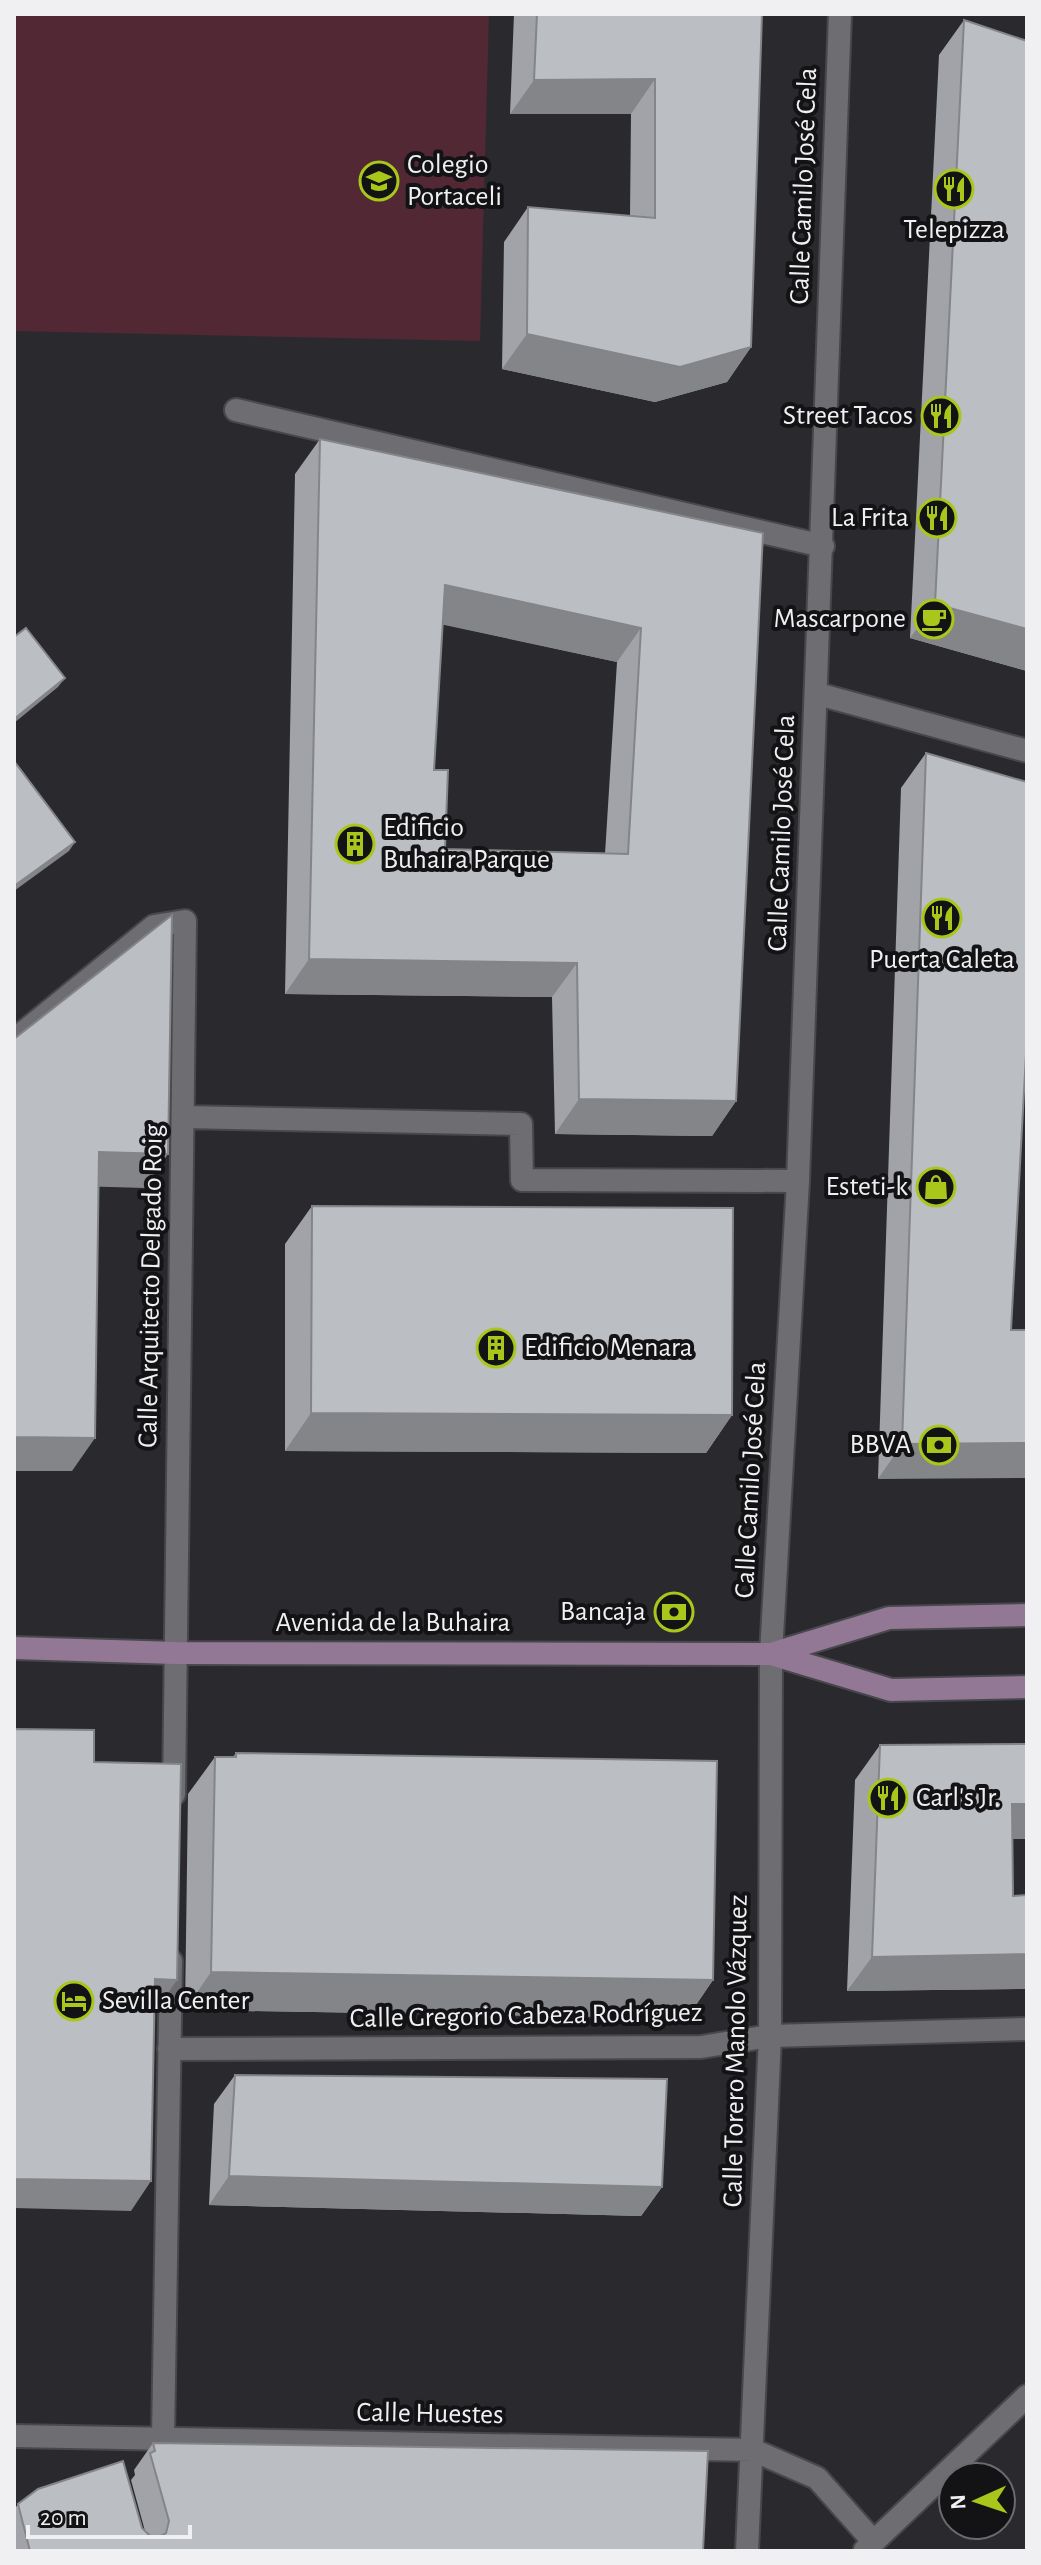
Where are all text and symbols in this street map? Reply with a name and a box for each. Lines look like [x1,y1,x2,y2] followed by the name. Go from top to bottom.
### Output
[786,67,822,305] street label: Calle Camilo José Cela
[407,151,502,211] place label: Colegio Portaceli
[358,160,400,202] school or university icon: Colegio Portaceli
[933,168,975,210] restaurant icon: Telepizza
[903,216,1005,244] place label: Telepizza
[920,395,962,437] restaurant icon: Street Tacos
[783,402,913,430] place label: Street Tacos
[916,497,958,539] restaurant icon: La Frita
[831,504,909,532] place label: La Frita
[913,598,955,640] cafe icon: Mascarpone
[774,605,906,633] place label: Mascarpone
[764,714,800,952] street label: Calle Camilo José Cela
[383,814,550,874] place label: Edificio Buhaira Parque
[334,823,376,865] building icon: Edificio Buhaira Parque
[921,897,963,939] restaurant icon: Puerta Caleta
[869,946,1015,974] place label: Puerta Caleta
[134,1123,168,1448] street label: Calle Arquitecto Delgado Roig
[915,1166,957,1208] shop icon: Esteti-k
[826,1173,908,1201] place label: Esteti-k
[475,1327,517,1369] building icon: Edificio Menara
[524,1334,693,1362] place label: Edificio Menara
[731,1361,771,1599] street label: Calle Camilo José Cela
[918,1424,960,1466] bank icon: BBVA
[850,1431,911,1459] place label: BBVA
[653,1591,695,1633] bank icon: Bancaja
[560,1598,646,1626] place label: Bancaja
[275,1609,511,1637] street label: Avenida de la Buhaira
[867,1777,909,1819] restaurant icon: Carl's Jr.
[916,1784,1000,1812] place label: Carl's Jr.
[719,1894,753,2208] street label: Calle Torero Manolo Vázquez
[53,1980,95,2022] hotel icon: Sevilla Center
[102,1987,249,2015] place label: Sevilla Center
[349,1999,703,2033] street label: Calle Gregorio Cabeza Rodríguez
[356,2399,504,2429] street label: Calle Huestes
[937,2461,1017,2541] north arrow
[28,2489,190,2539] scale bar
[947,2494,969,2510] text: N
[40,2506,87,2530] text: 20 m

